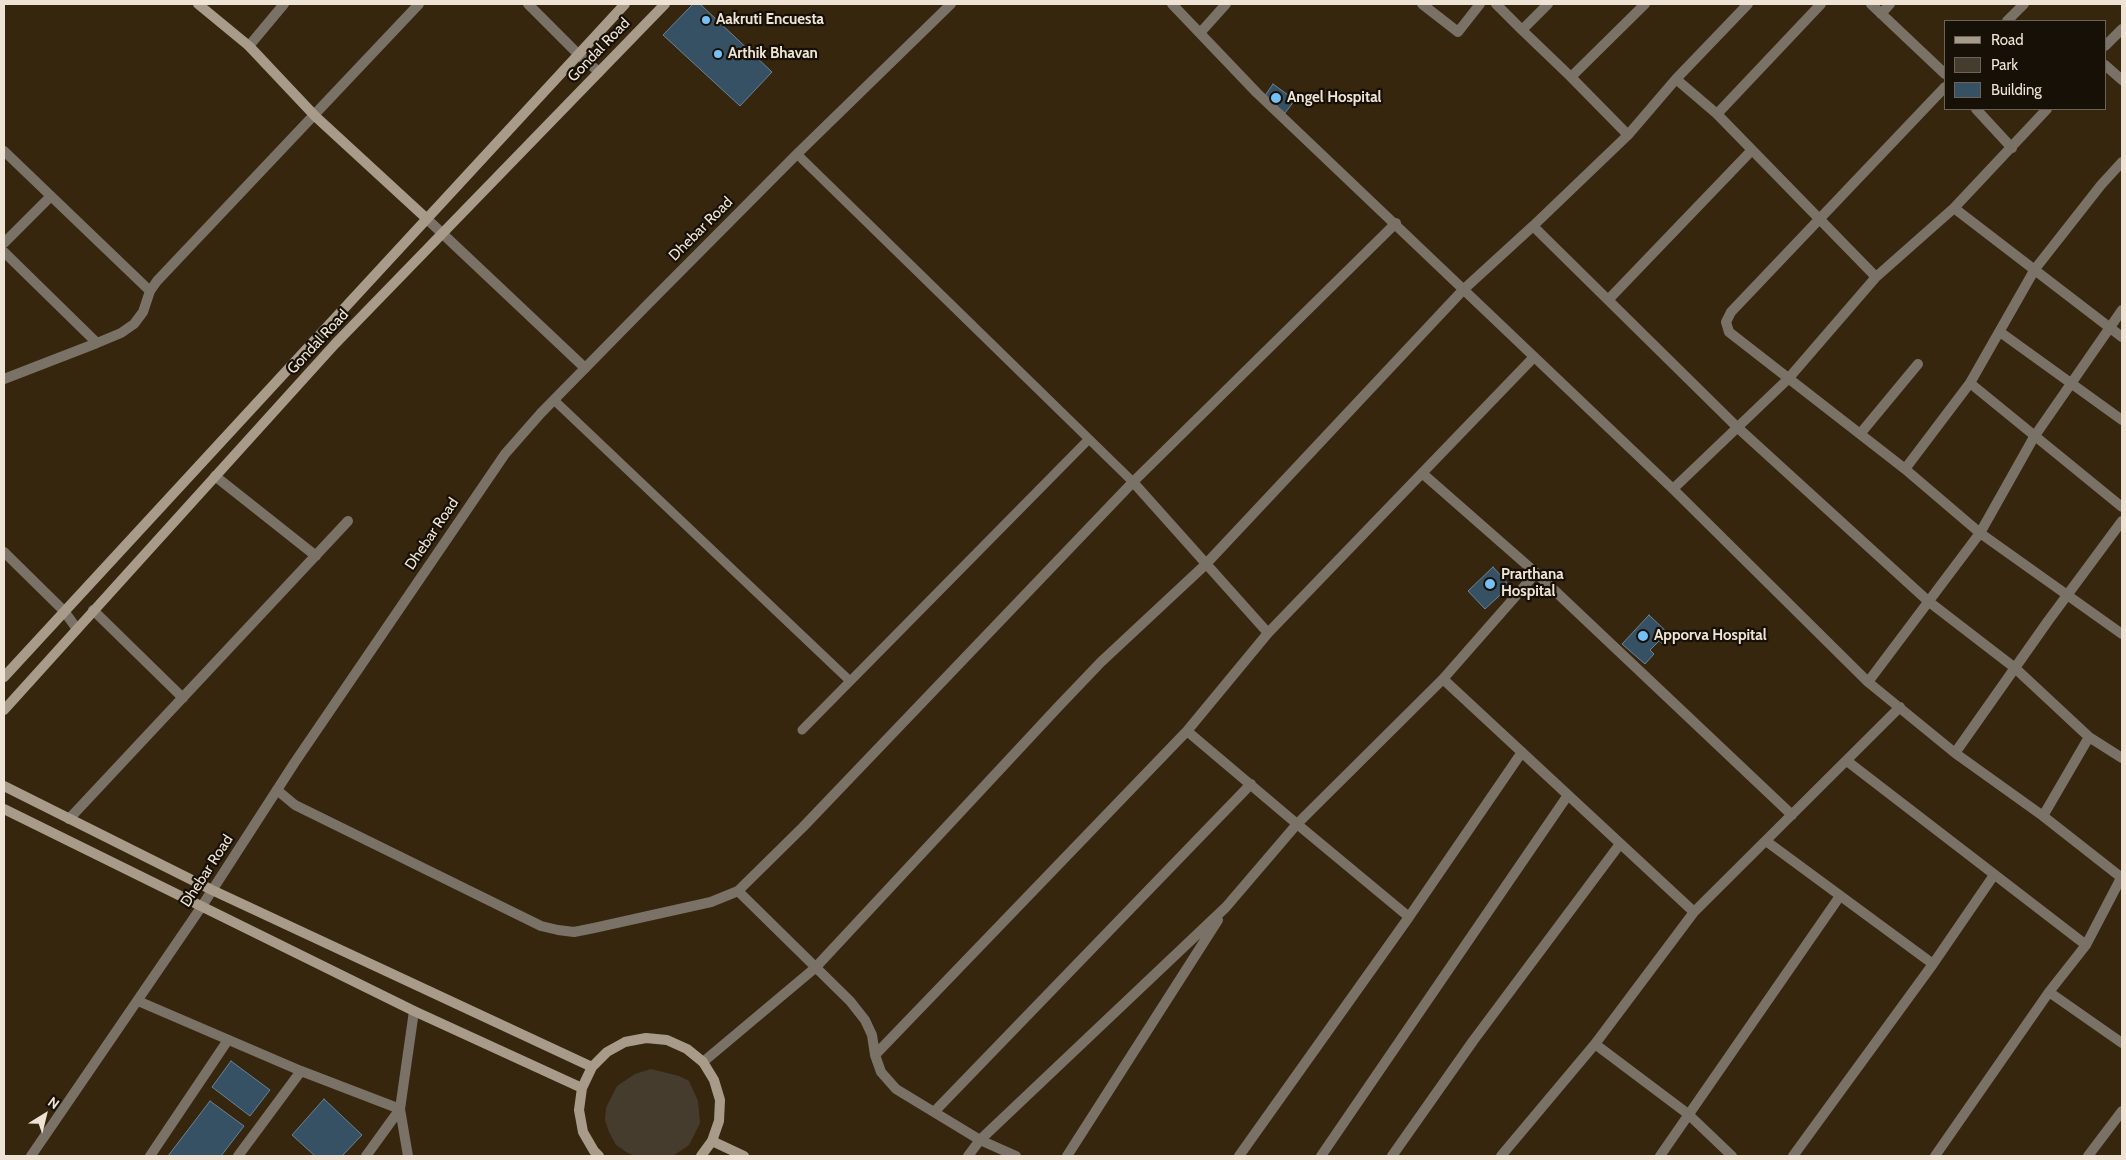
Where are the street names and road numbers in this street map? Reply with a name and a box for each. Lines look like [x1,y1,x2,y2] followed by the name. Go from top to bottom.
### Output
[564,14,634,86] street label: Gondal Road
[665,193,737,265] street label: Dhebar Road
[284,306,352,378] street label: Gondal Road
[401,495,463,573] street label: Dhebar Road
[177,831,237,911] street label: Dhebar Road

